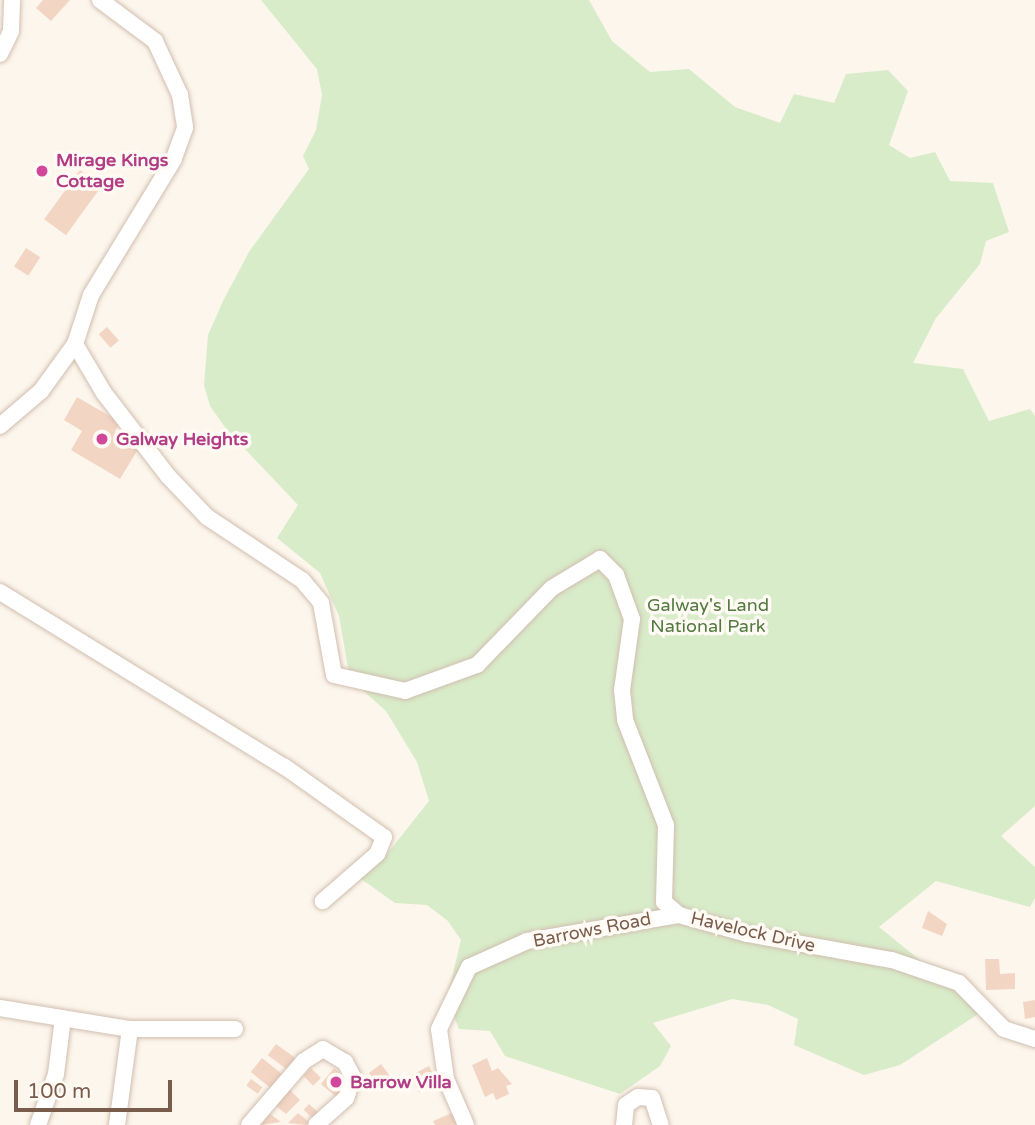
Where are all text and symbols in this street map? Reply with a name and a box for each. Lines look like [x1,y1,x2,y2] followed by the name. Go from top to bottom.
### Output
[56,150,168,192] place label: Mirage Kings Cottage
[34,163,50,179] marker: Mirage Kings Cottage
[116,428,248,450] place label: Galway Heights
[94,431,110,447] marker: Galway Heights
[647,595,769,638] park label: Galway's Land National Park
[689,907,817,957] street label: Havelock Drive
[531,908,653,952] street label: Barrows Road
[18,1066,175,1110] scale bar
[350,1071,452,1093] place label: Barrow Villa
[328,1074,344,1090] marker: Barrow Villa
[27,1079,91,1104] text: 100 m

